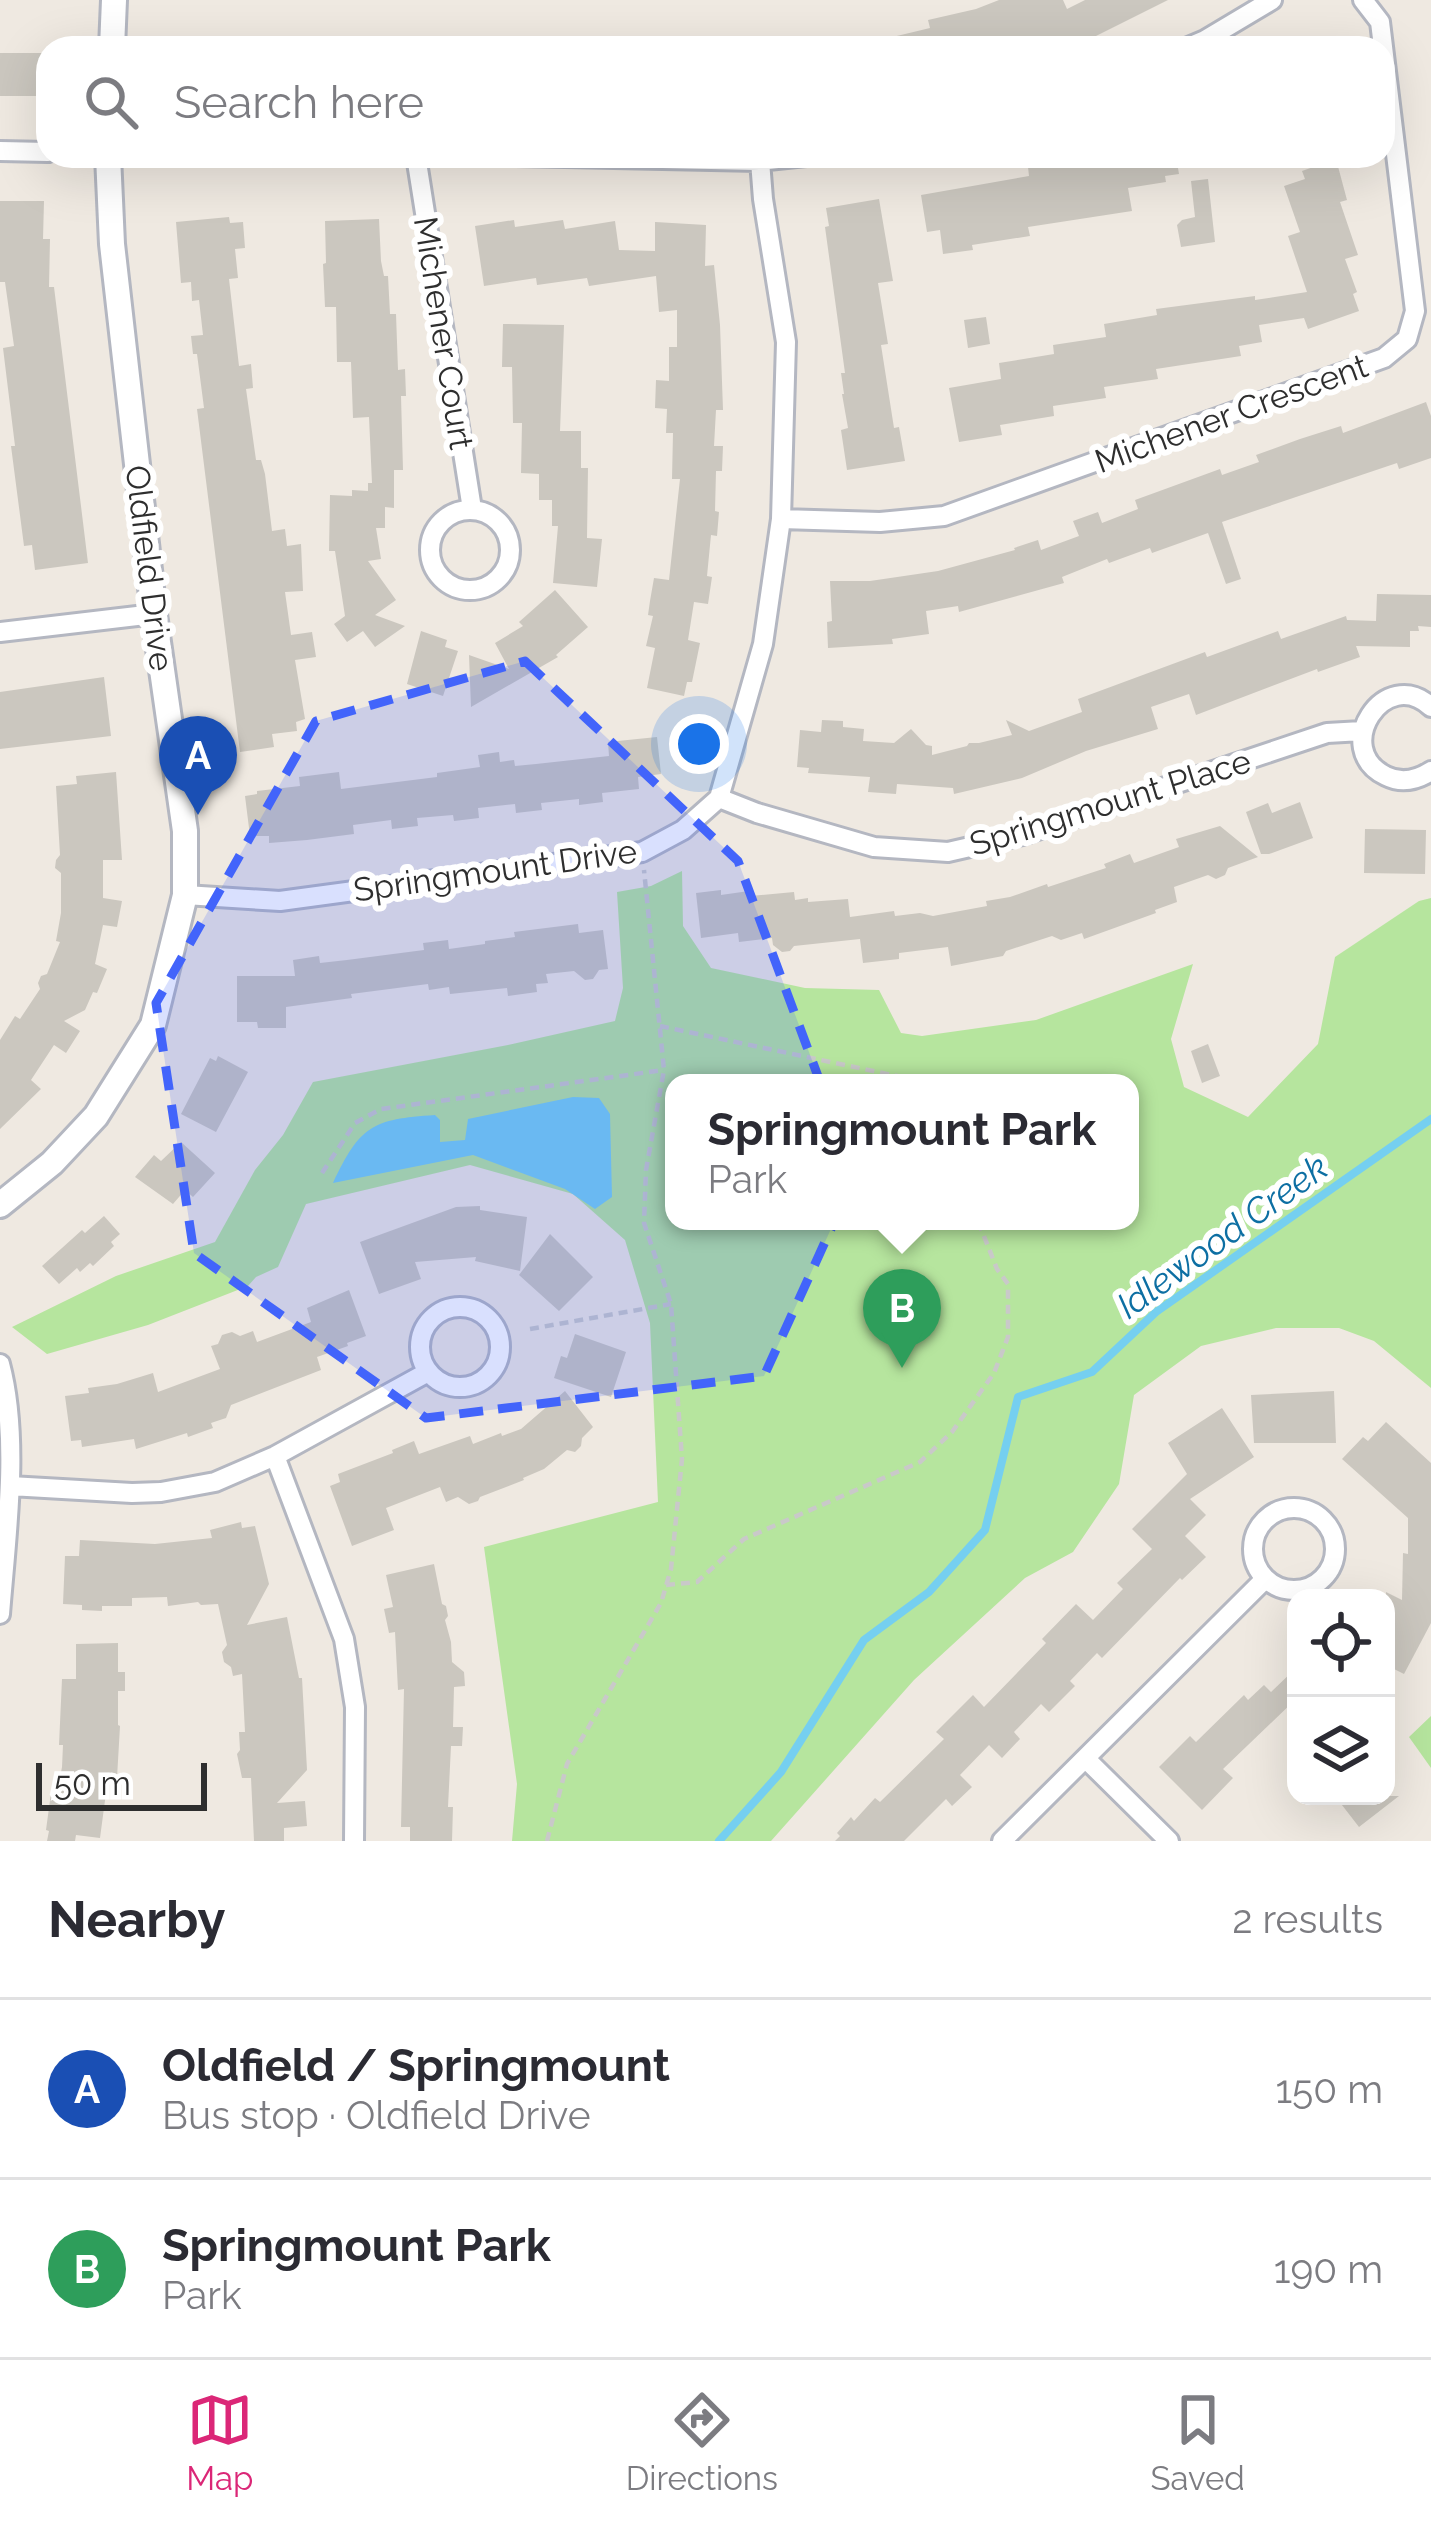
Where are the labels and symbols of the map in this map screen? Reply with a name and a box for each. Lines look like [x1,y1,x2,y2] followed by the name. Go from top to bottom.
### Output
[406,214,481,452] street label: Michener Court
[1090,346,1373,481] street label: Michener Crescent
[118,463,181,673] street label: Oldfield Drive
[669,714,729,774] your location
[159,716,237,815] pin: A
[965,741,1255,864] street label: Springmount Place
[351,831,639,910] street label: Springmount Drive
[1108,1146,1336,1326] water label: Idlewood Creek
[863,1269,941,1368] pin: B
[36,1757,207,1810] scale bar

